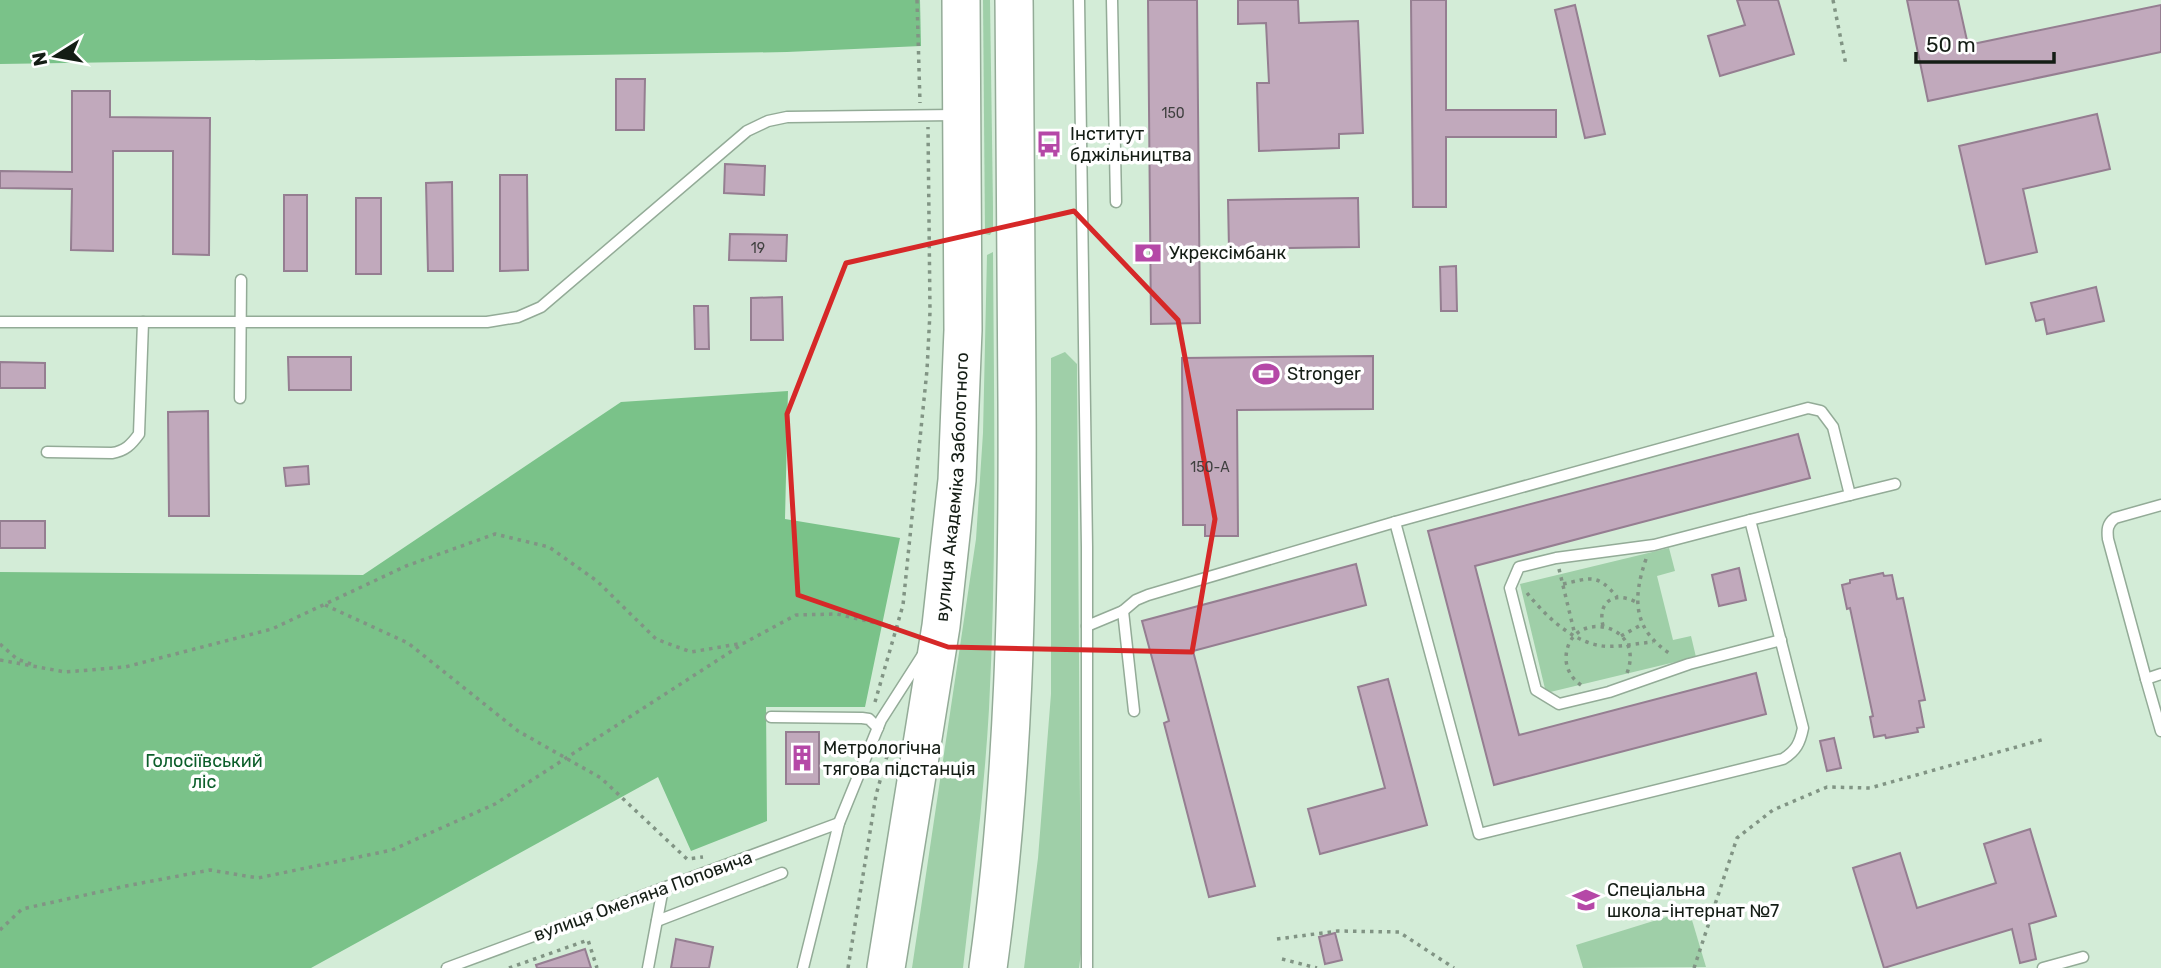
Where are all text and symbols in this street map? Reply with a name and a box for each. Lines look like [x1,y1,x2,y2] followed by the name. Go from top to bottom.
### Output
[21,21,91,91] north arrow
[1916,21,2054,65] scale bar
[1926,32,1976,57] text: 50 m
[27,50,52,68] text: N
[1161,105,1185,122] house number: 150
[1070,123,1192,166] place label: Інститут бджільництва
[1034,129,1064,159] bus stop icon: Інститут бджільництва
[1133,238,1163,268] bank icon: Укрексімбанк
[751,240,765,257] house number: 19
[1169,242,1286,264] place label: Укрексімбанк
[931,352,973,623] street label: вулиця Академіка Заболотного
[1251,359,1281,389] sports icon: Stronger
[1287,363,1361,385] place label: Stronger
[1190,459,1230,476] house number: 150-А
[823,737,976,780] place label: Метрологічна тягова підстанція
[787,743,817,773] building icon: Метрологічна тягова підстанція
[145,750,263,793] park label: Голосіївський ліс
[531,846,755,946] street label: вулиця Омеляна Поповича
[1607,879,1779,922] place label: Спеціальна школа-інтернат №7
[1571,885,1601,915] school or university icon: Спеціальна школа-інтернат №7

